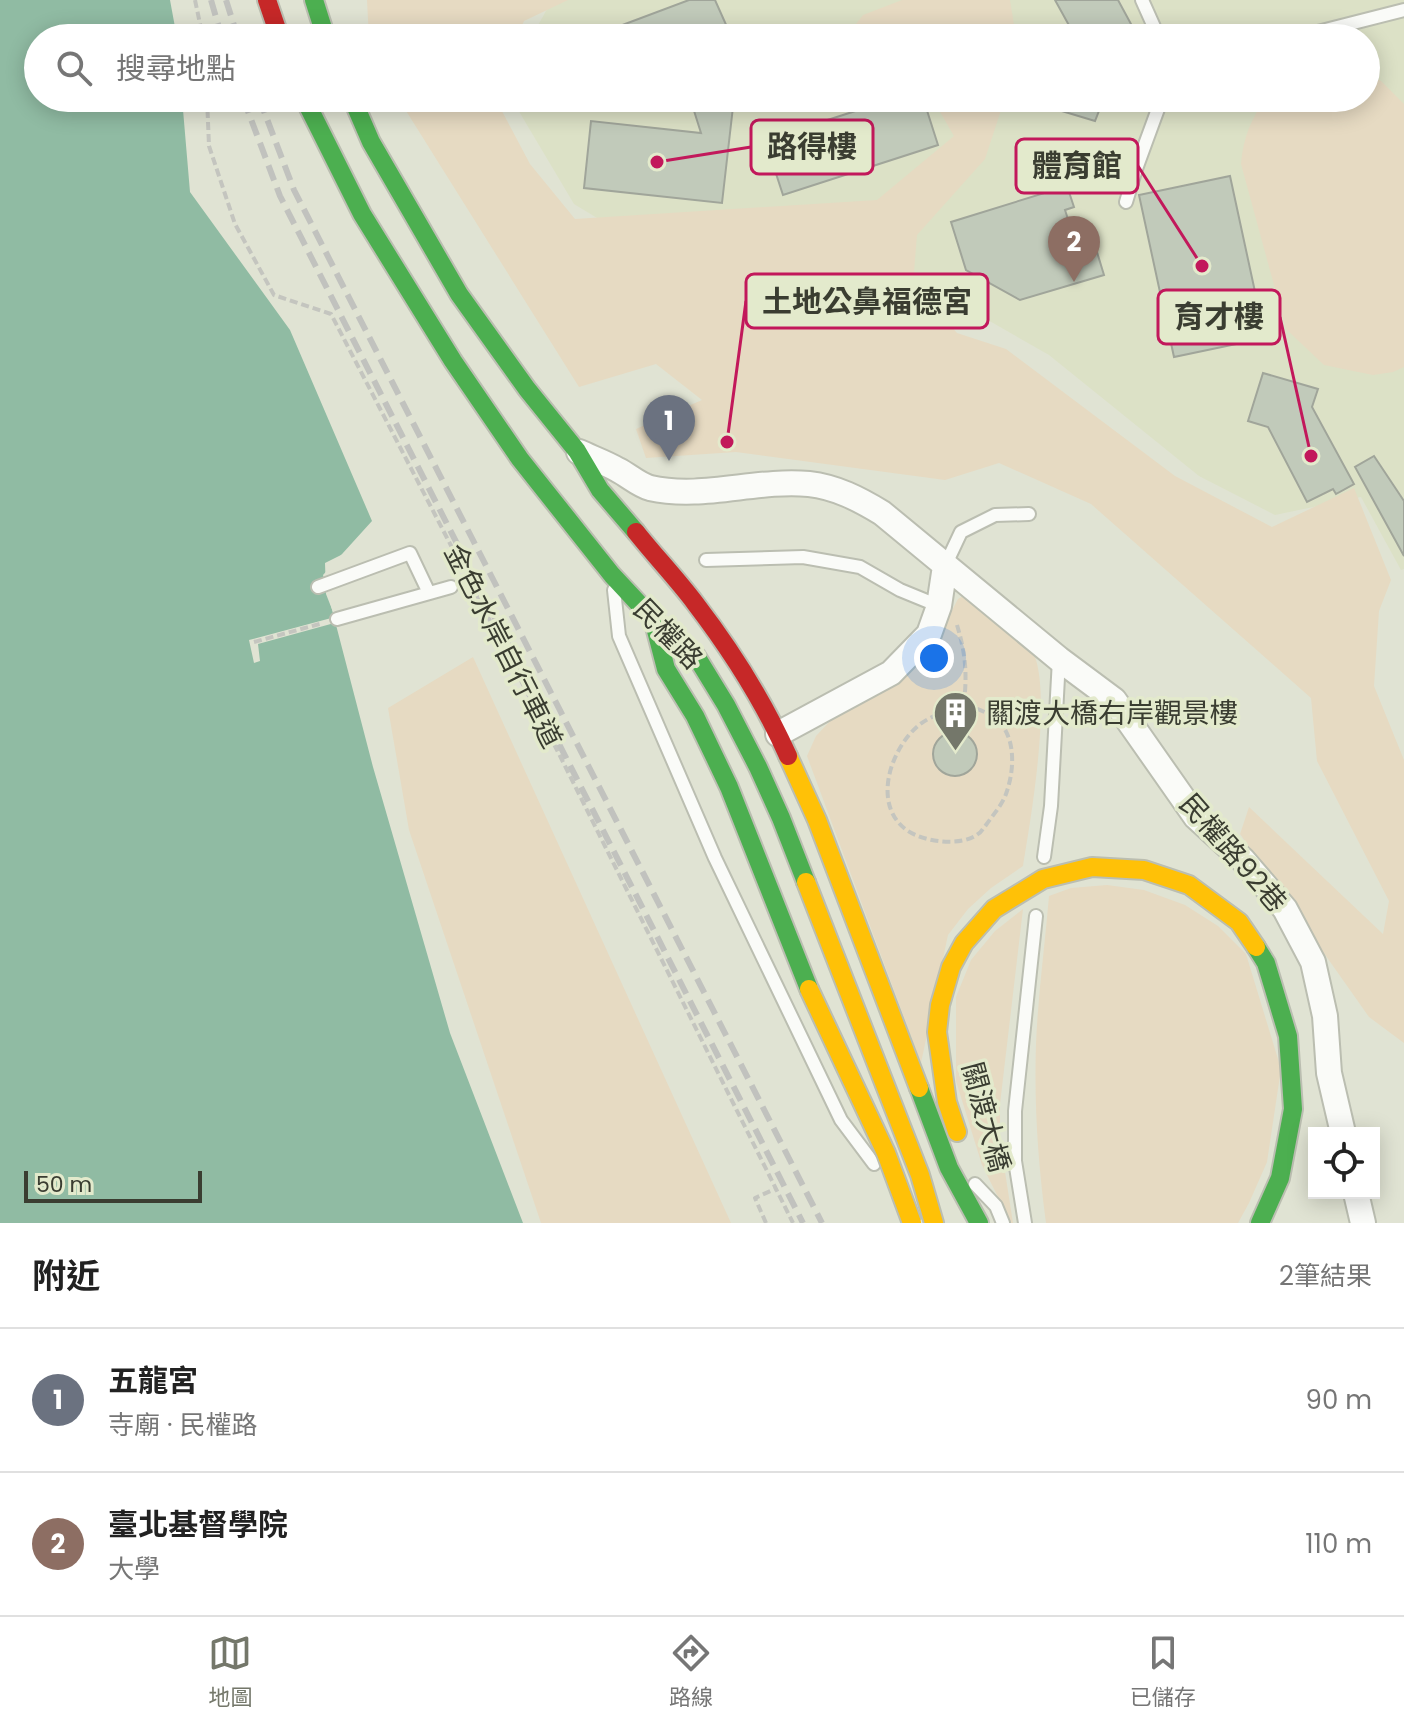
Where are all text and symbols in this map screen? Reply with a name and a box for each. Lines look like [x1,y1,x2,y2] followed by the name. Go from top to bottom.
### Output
[24,24,1380,112] search box
[52,46,96,90] icon: search
[116,47,236,90] text: 搜尋地點
[751,120,873,174] callout: 路得樓
[767,125,857,168] text: 路得樓
[1016,139,1138,193] callout: 體育館
[1032,144,1122,187] text: 體育館
[1048,216,1100,282] pin: 2
[746,274,988,328] callout: 土地公鼻福德宮
[762,280,972,323] text: 土地公鼻福德宮
[1158,290,1280,344] callout: 育才樓
[1174,295,1264,338] text: 育才樓
[643,395,695,461] pin: 1
[435,537,571,755] street label: 金色水岸自行車道
[625,590,711,678] street label: 民權路
[914,638,954,678] your location
[931,689,979,752] building icon: 關渡大橋右岸觀景樓
[986,694,1238,733] place label: 關渡大橋右岸觀景樓
[1170,785,1296,921] street label: 民權路92巷
[953,1058,1019,1176] street label: 關渡大橋
[1308,1127,1380,1199] map controls
[1308,1127,1380,1199] button: locate
[24,1167,202,1203] scale bar
[36,1169,92,1200] text: 50 m
[32,1252,100,1300] text: 附近
[1279,1258,1372,1294] text: 2筆結果
[108,1359,198,1402] text: 五龍宮
[53,1382,63,1418] text: 1
[1306,1382,1372,1418] text: 90 m
[108,1407,257,1443] text: 寺廟 · 民權路
[108,1503,288,1546] text: 臺北基督學院
[51,1526,65,1562] text: 2
[1305,1526,1372,1562] text: 110 m
[108,1551,160,1587] text: 大學
[208,1631,252,1714] tab: 地圖
[669,1631,713,1714] tab: 路線
[1130,1631,1196,1714] tab: 已儲存

